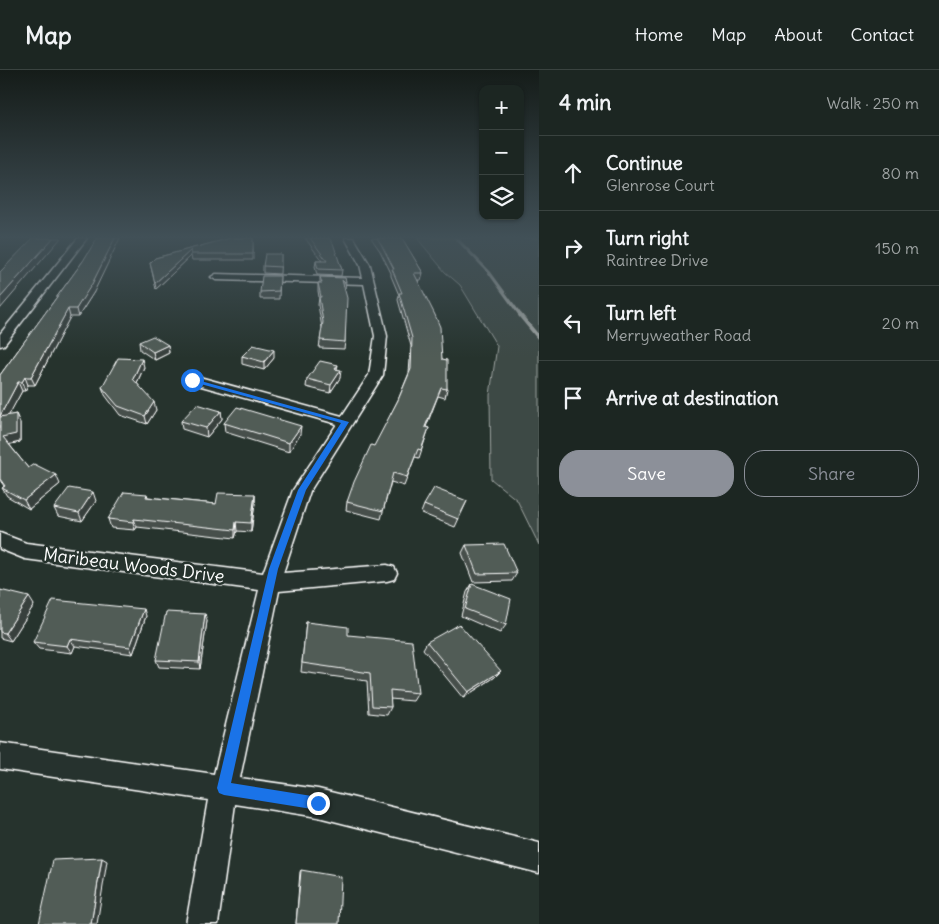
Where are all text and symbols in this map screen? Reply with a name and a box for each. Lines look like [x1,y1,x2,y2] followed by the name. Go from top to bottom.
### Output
[25,20,72,50] text: Map
[635,23,683,46] text: Home
[711,23,746,46] text: Map
[774,23,822,46] text: About
[850,23,914,46] text: Contact
[479,85,524,220] map controls
[479,85,524,130] button: +
[559,89,611,116] text: 4 min
[827,93,919,113] text: Walk · 250 m
[479,130,524,175] button: −
[606,151,683,175] text: Continue
[559,159,587,187] icon: ahead
[881,163,919,183] text: 80 m
[479,175,524,220] button: layers
[606,175,715,195] text: Glenrose Court
[606,226,689,250] text: Turn right
[559,234,587,262] icon: right
[875,238,919,258] text: 150 m
[606,250,708,270] text: Raintree Drive
[606,301,676,325] text: Turn left
[559,309,587,337] icon: left
[882,313,919,333] text: 20 m
[606,325,751,345] text: Merryweather Road
[181,369,204,392] route start
[559,384,587,412] icon: arrive
[606,386,779,410] text: Arrive at destination
[559,450,734,497] button: Save
[744,450,919,497] button: Share
[42,542,226,588] street label: Maribeau Woods Drive
[307,792,330,815] route end

